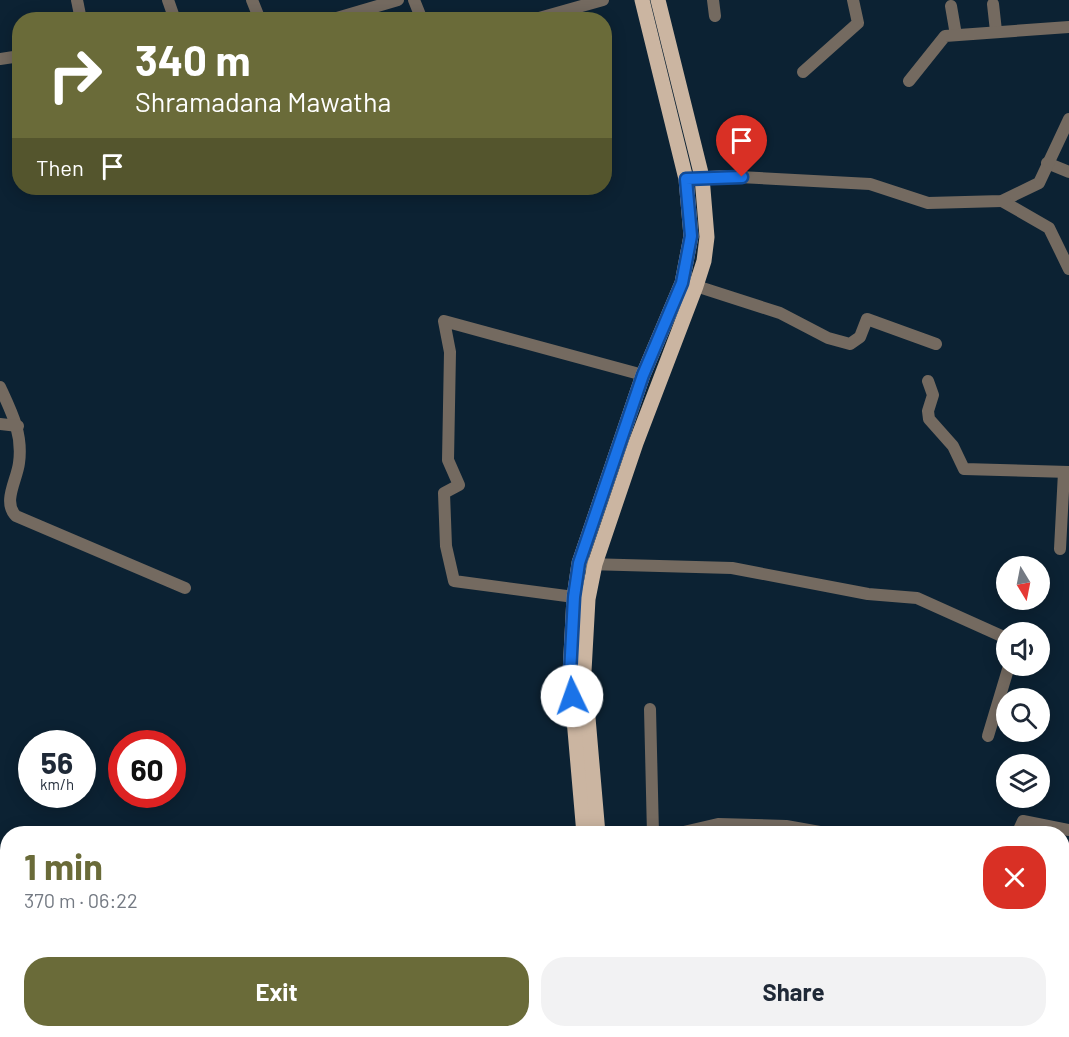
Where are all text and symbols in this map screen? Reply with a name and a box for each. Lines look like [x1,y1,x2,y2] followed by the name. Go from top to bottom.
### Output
[135,34,251,84] text: 340 m
[36,36,114,114] icon: right
[135,85,391,117] text: Shramadana Mawatha
[716,115,767,177] pin
[725,124,758,157] icon: arrive
[96,150,129,183] icon: arrive
[36,154,84,180] text: Then
[996,556,1050,610] north arrow
[996,556,1050,808] map controls
[996,622,1050,676] button: sound
[540,664,604,728] position arrow
[996,688,1050,742] button: search
[108,730,186,808] speed limit sign: 60
[41,744,73,780] text: 56
[996,754,1050,808] button: layers
[40,775,74,793] text: km/h
[24,844,103,887] text: 1 min
[983,846,1046,909] button: close
[24,888,138,912] text: 370 m · 06:22
[24,957,529,1026] button: Exit
[541,957,1046,1026] button: Share

